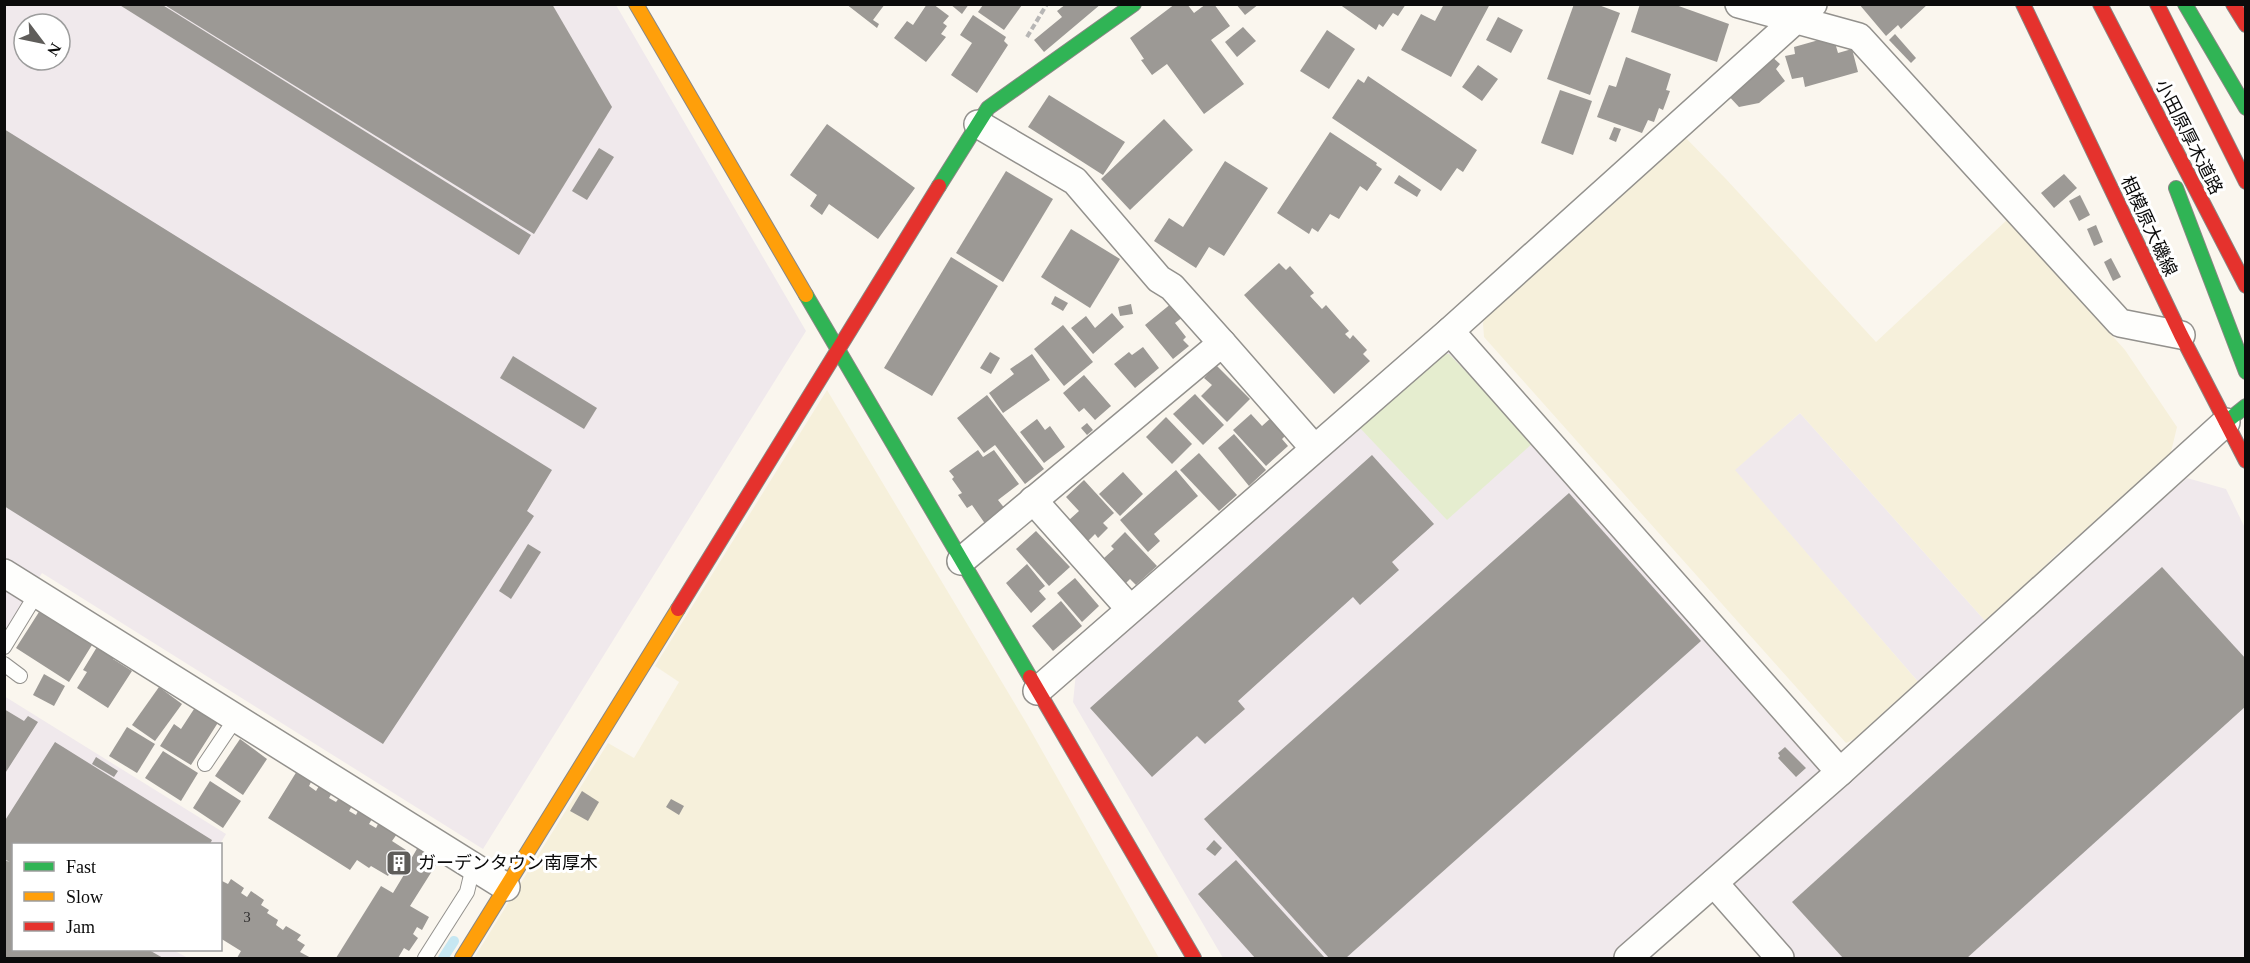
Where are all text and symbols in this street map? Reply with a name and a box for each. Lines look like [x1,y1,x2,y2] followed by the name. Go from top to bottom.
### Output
[12,12,72,72] north arrow
[44,40,65,59] text: N
[2151,76,2227,198] street label: 小田原厚木道路
[2117,173,2181,279] street label: 相模原大磯線
[12,843,222,951] legend
[384,848,414,878] building icon: ガーデンタウン南厚木
[418,853,598,873] place label: ガーデンタウン南厚木
[66,857,96,877] text: Fast
[66,887,103,907] text: Slow
[243,909,251,925] house number: 3
[66,917,95,937] text: Jam

